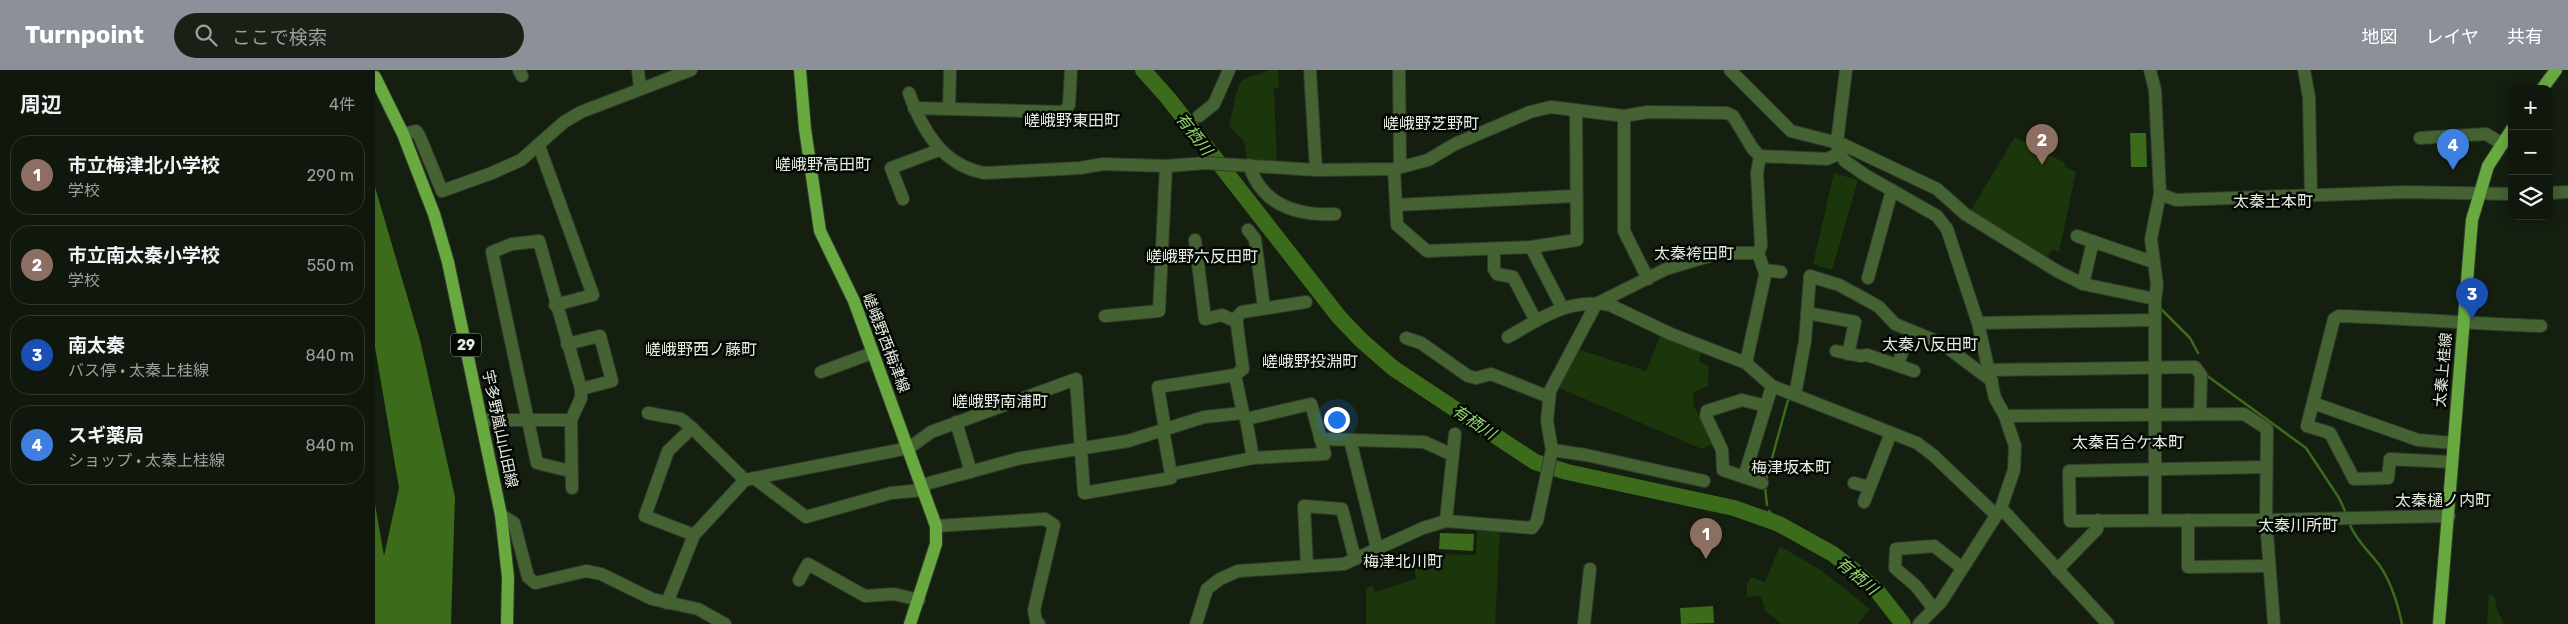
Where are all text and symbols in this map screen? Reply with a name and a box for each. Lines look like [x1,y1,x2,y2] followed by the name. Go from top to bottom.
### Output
[174,13,524,58] search box
[25,21,144,49] text: Turnpoint
[192,21,220,49] icon: search
[232,26,327,49] text: ここで検索
[2362,26,2398,48] text: 地図
[2426,26,2479,48] text: レイヤ
[2507,26,2543,48] text: 共有
[2508,85,2553,220] map controls
[2508,85,2553,130] button: +
[20,92,62,117] text: 周辺
[329,95,355,114] text: 4件
[1172,109,1217,160] water label: 有栖川
[1024,111,1120,130] district label: 嵯峨野東田町
[1383,114,1479,133] district label: 嵯峨野芝野町
[2026,124,2058,165] pin: 2
[2437,129,2469,170] pin: 4
[2508,130,2553,175] button: −
[68,154,220,177] text: 市立梅津北小学校
[775,155,871,174] district label: 嵯峨野高田町
[33,166,41,185] text: 1
[307,166,354,185] text: 290 m
[2508,175,2553,220] button: layers
[68,181,100,200] text: 学校
[2233,192,2313,211] district label: 太秦土本町
[68,244,220,267] text: 市立南太秦小学校
[1654,244,1734,263] district label: 太秦袴田町
[1146,247,1258,266] district label: 嵯峨野六反田町
[32,256,42,275] text: 2
[307,256,354,275] text: 550 m
[68,271,100,290] text: 学校
[2456,278,2488,319] pin: 3
[859,291,913,395] street label: 嵯峨野西梅津線
[2431,332,2455,408] street label: 太秦上桂線
[68,334,125,357] text: 南太秦
[451,334,481,356] road number: 29
[1882,335,1978,354] district label: 太秦八反田町
[645,340,757,359] district label: 嵯峨野西ノ藤町
[32,346,42,365] text: 3
[306,346,354,365] text: 840 m
[1262,352,1358,371] district label: 嵯峨野投淵町
[68,361,209,380] text: バス停 · 太秦上桂線
[479,368,521,490] street label: 宇多野嵐山山田線
[952,392,1048,411] district label: 嵯峨野南浦町
[1449,401,1501,444] water label: 有栖川
[1324,407,1350,433] your location
[68,424,144,447] text: スギ薬局
[2072,433,2184,452] district label: 太秦百合ケ本町
[32,436,42,455] text: 4
[306,436,354,455] text: 840 m
[68,451,225,470] text: ショップ · 太秦上桂線
[1751,458,1831,477] district label: 梅津坂本町
[2395,491,2491,510] district label: 太秦樋ノ内町
[2258,516,2338,535] district label: 太秦川所町
[1690,518,1722,559] pin: 1
[1363,552,1443,571] district label: 梅津北川町
[1833,553,1883,600] water label: 有栖川

